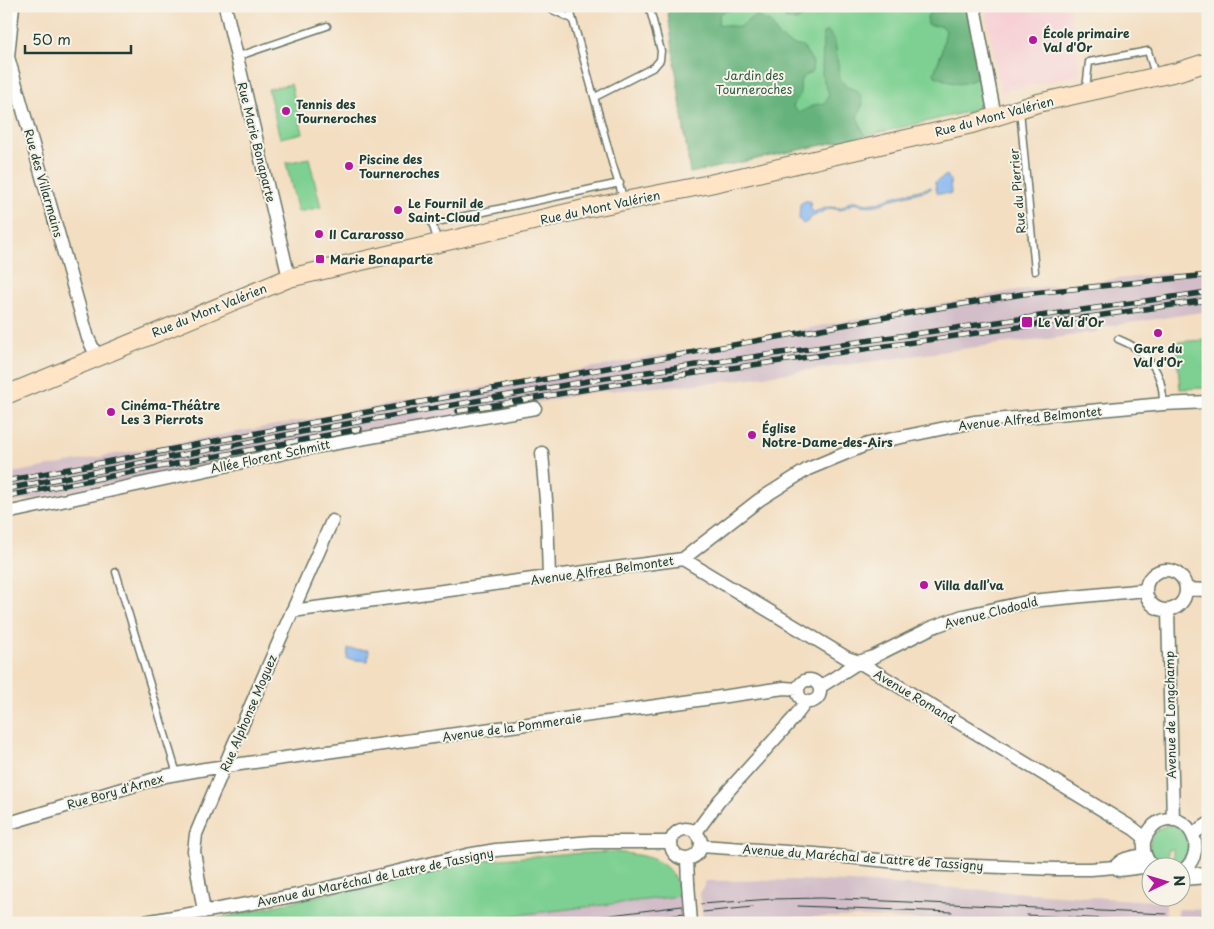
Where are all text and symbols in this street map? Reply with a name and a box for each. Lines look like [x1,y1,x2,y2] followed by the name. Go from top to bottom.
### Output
[25,22,131,54] scale bar
[1043,24,1130,56] place label: École primaire Val d'Or
[32,27,71,50] text: 50 m
[1027,34,1039,46] marker: École primaire Val d'Or
[716,66,793,98] park label: Jardin des Tourneroches
[233,80,281,204] street label: Rue Marie Bonaparte
[933,91,1055,141] street label: Rue du Mont Valérien
[296,95,377,127] place label: Tennis des Tourneroches
[280,105,292,117] marker: Tennis des Tourneroches
[20,127,68,240] street label: Rue des Villarmains
[1004,147,1030,234] street label: Rue du Pierrier
[359,150,440,182] place label: Piscine des Tourneroches
[343,160,355,172] marker: Piscine des Tourneroches
[538,185,662,229] street label: Rue du Mont Valérien
[408,194,484,226] place label: Le Fournil de Saint-Cloud
[392,204,404,216] marker: Le Fournil de Saint-Cloud
[329,225,404,243] place label: II Cararosso
[313,228,325,240] marker: II Cararosso
[330,250,433,268] place label: Marie Bonaparte
[314,253,326,265] marker: Marie Bonaparte
[149,279,269,341] street label: Rue du Mont Valérien
[1038,313,1105,331] place label: Le Val d'Or
[1020,315,1034,329] marker: Le Val d'Or
[1152,327,1164,339] marker: Gare du Val d'Or
[1133,339,1184,371] place label: Gare du Val d'Or
[121,396,220,428] place label: Cinéma-Théâtre Les 3 Pierrots
[957,401,1103,435] street label: Avenue Alfred Belmontet
[105,406,117,418] marker: Cinéma-Théâtre Les 3 Pierrots
[762,419,893,451] place label: Église Notre-Dame-des-Airs
[746,429,758,441] marker: Église Notre-Dame-des-Airs
[209,434,332,477] street label: Allée Florent Schmitt
[529,551,675,589] street label: Avenue Alfred Belmontet
[934,576,1005,594] place label: Villa dall’va
[918,579,930,591] marker: Villa dall’va
[942,592,1040,632] street label: Avenue Clodoald
[215,651,281,774] street label: Rue Alphonse Moguez
[1160,651,1180,779] street label: Avenue de Longchamp
[871,665,960,728] street label: Avenue Romand
[441,708,583,746] street label: Avenue de la Pommeraie
[65,769,165,813] street label: Rue Bory d'Arnex
[742,840,984,874] street label: Avenue du Maréchal de Lattre de Tassigny
[255,843,495,911] street label: Avenue du Maréchal de Lattre de Tassigny
[1142,856,1192,906] north arrow
[1169,874,1190,887] text: N

